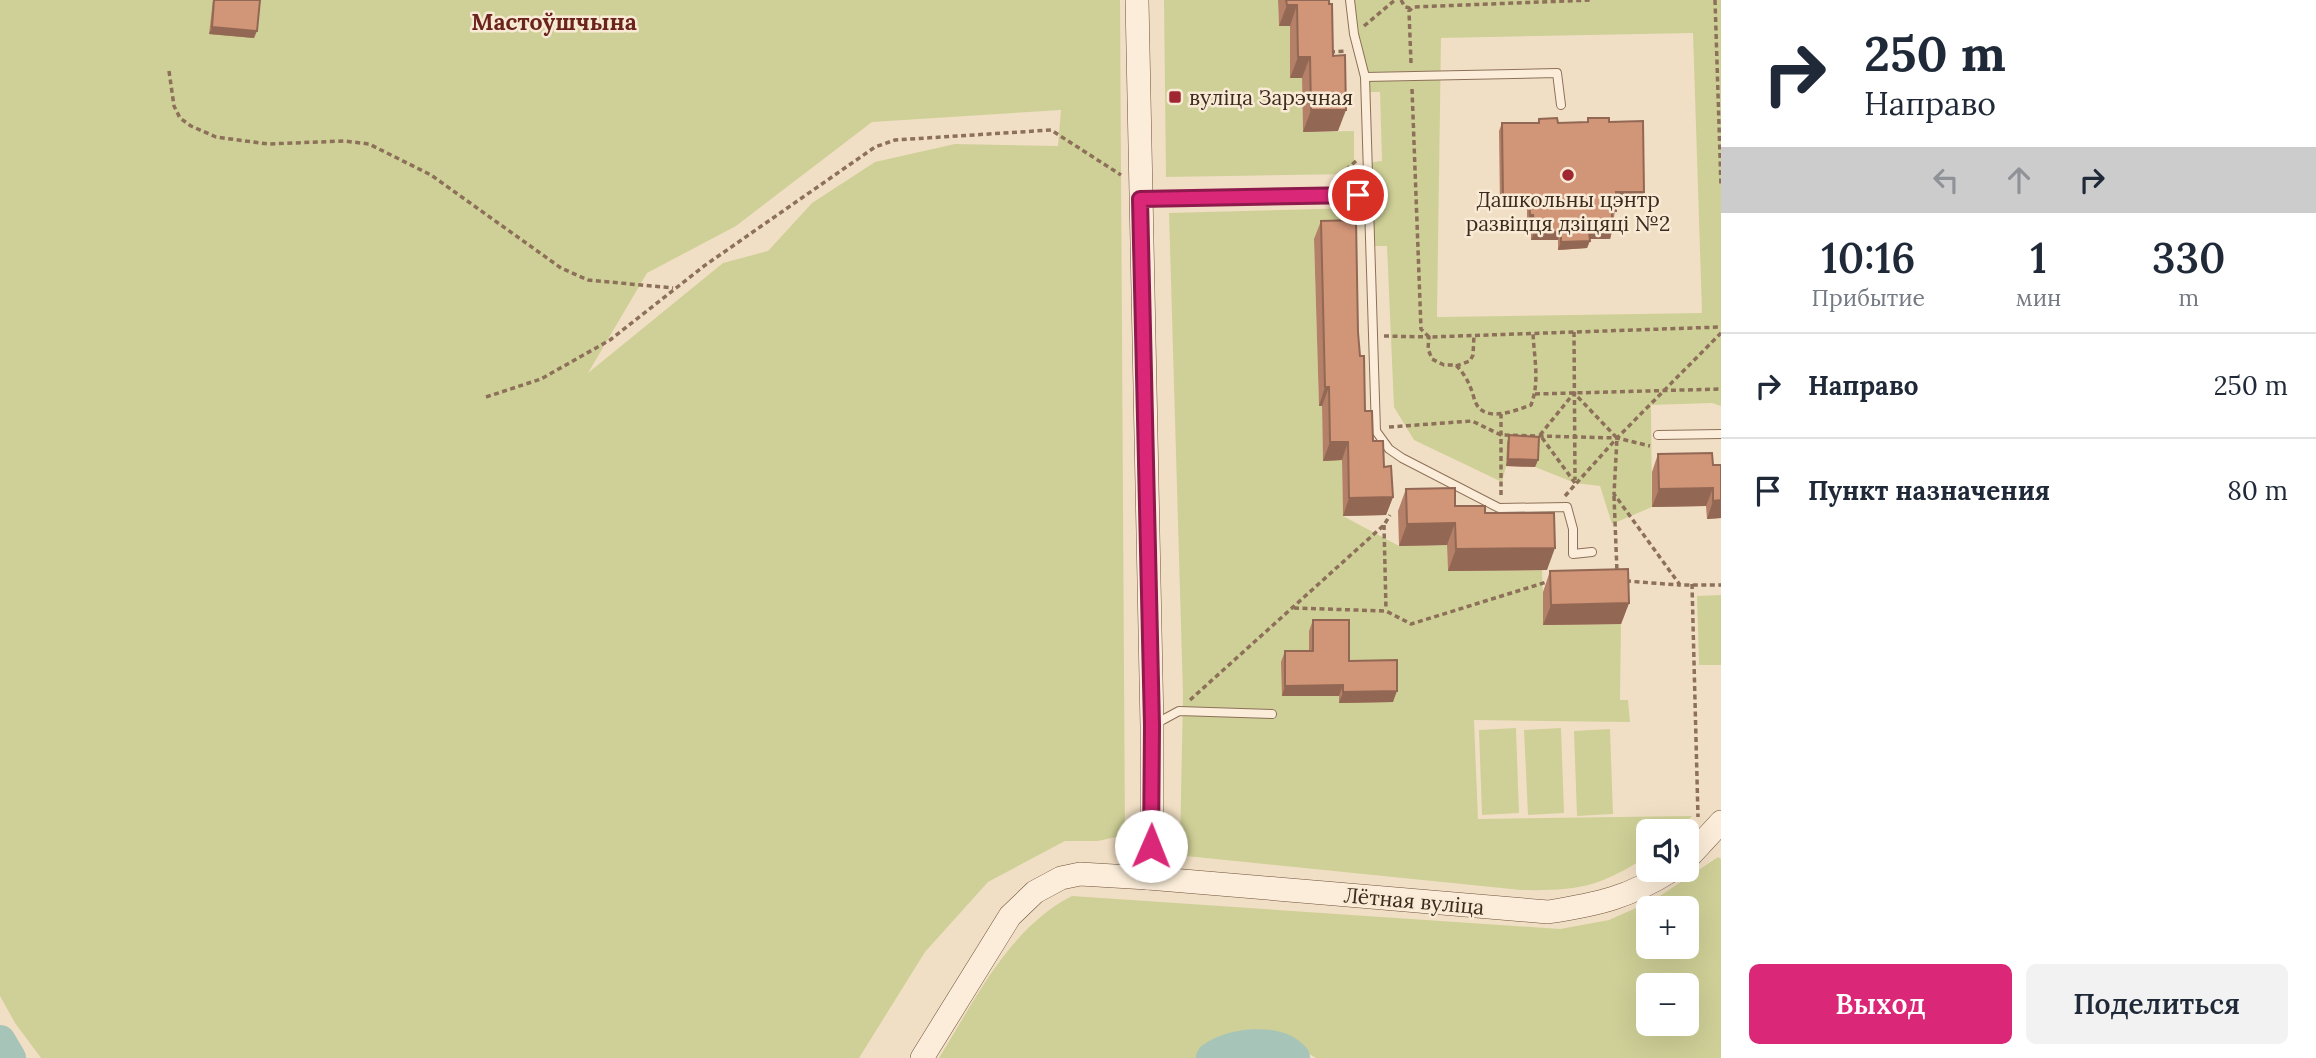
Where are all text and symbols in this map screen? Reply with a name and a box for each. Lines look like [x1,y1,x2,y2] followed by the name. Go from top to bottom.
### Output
[471,7,637,36] district label: Мастоўшчына
[1864,22,2006,84] text: 250 m
[1749,28,1840,119] icon: right
[1864,83,1996,124] text: Направо
[1189,84,1353,111] place label: вуліца Зарэчная
[1167,89,1183,105] marker: вуліца Зарэчная
[1927,161,1965,199] icon: left
[2000,161,2038,199] icon: ahead
[2073,161,2111,199] icon: right
[1328,165,1388,225] pin
[1560,167,1576,183] marker: Дашкольны цэнтр развіцця дзіцяці №2
[1339,176,1377,214] icon: arrive
[1466,186,1670,237] place label: Дашкольны цэнтр развіцця дзіцяці №2
[1821,231,1915,285] text: 10:16
[2030,231,2047,285] text: 1
[2152,231,2225,285] text: 330
[1812,283,1925,312] text: Прибытие
[2016,283,2061,312] text: мин
[2178,283,2199,312] text: m
[1749,367,1787,405] icon: right
[1808,369,1919,402] text: Направо
[2214,369,2288,402] text: 250 m
[1749,472,1787,510] icon: arrive
[1808,474,2050,507] text: Пункт назначения
[2227,474,2288,507] text: 80 m
[1114,809,1188,883] position arrow
[1636,819,1699,1036] map controls
[1636,819,1699,882] button: sound
[1343,881,1486,921] street label: Лётная вуліца
[1636,896,1699,959] button: +
[1749,964,2012,1044] button: Выход
[2026,964,2288,1044] button: Поделиться
[1636,973,1699,1036] button: −

